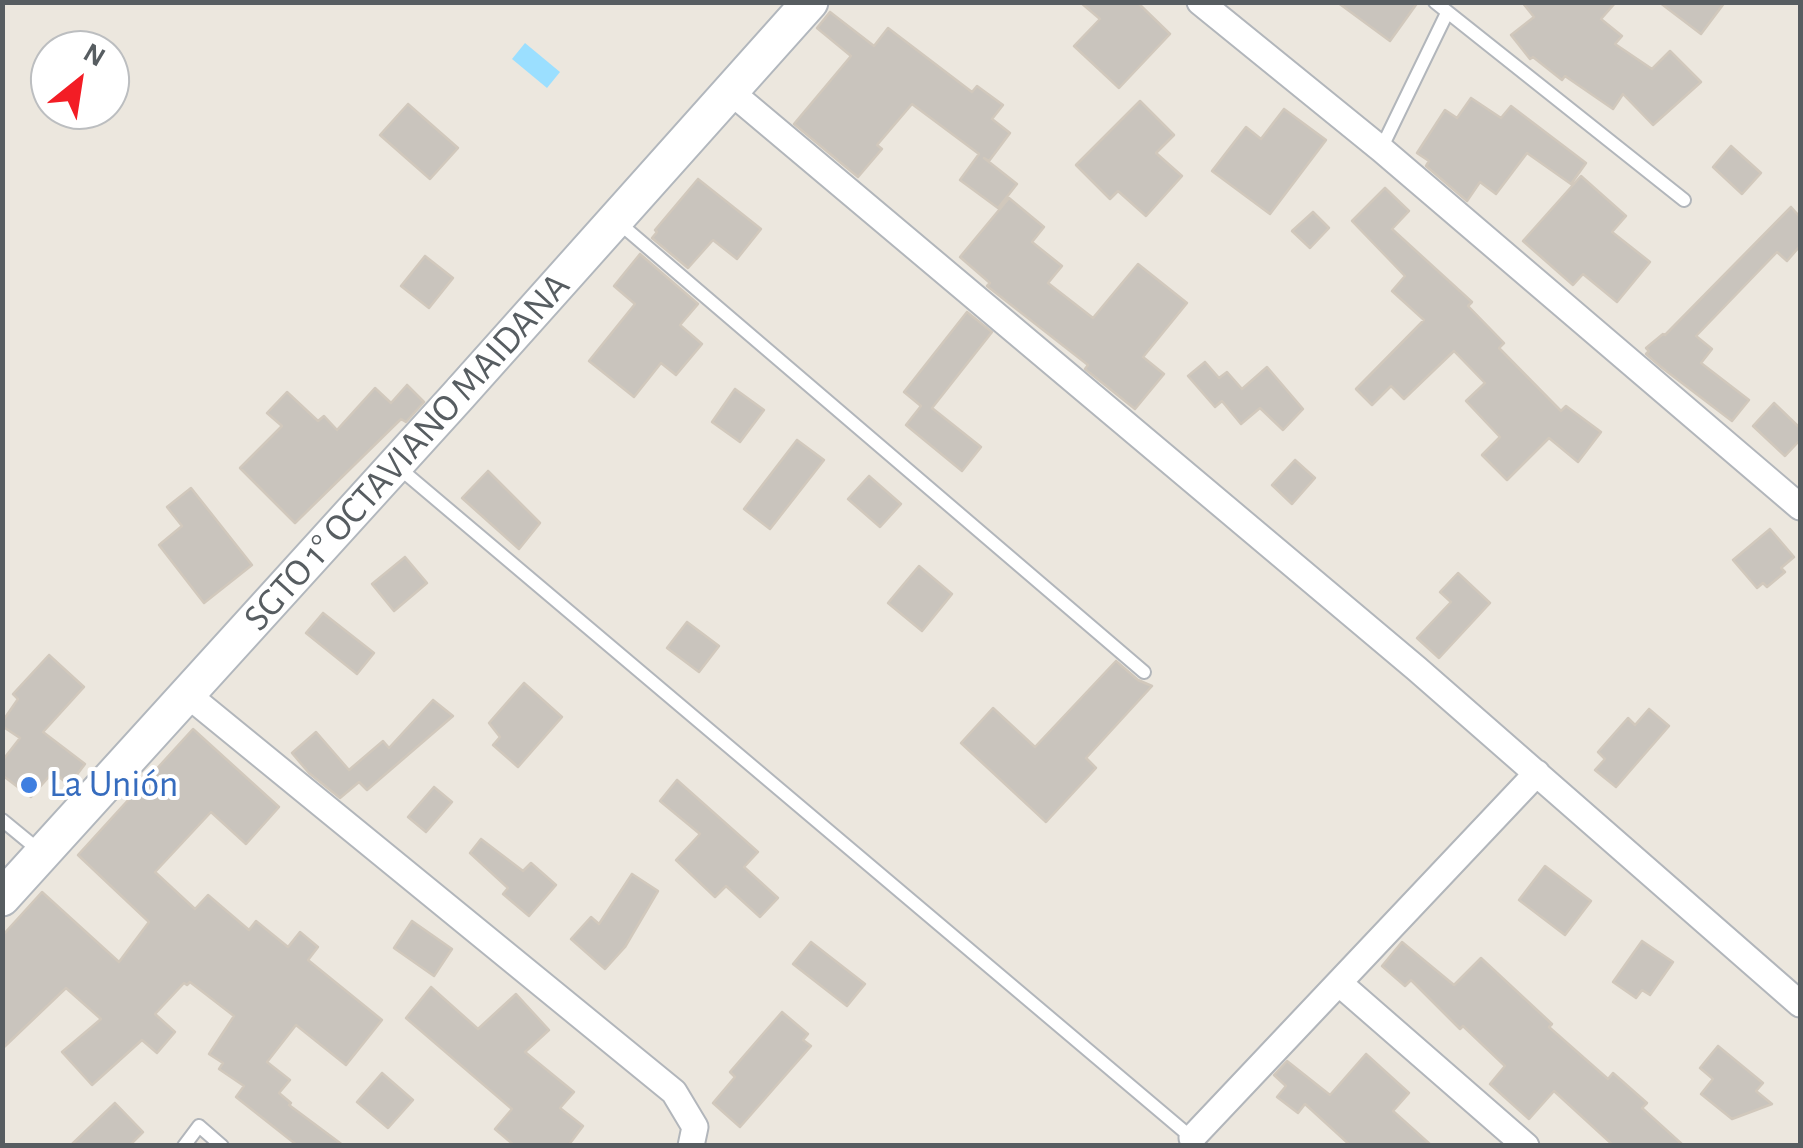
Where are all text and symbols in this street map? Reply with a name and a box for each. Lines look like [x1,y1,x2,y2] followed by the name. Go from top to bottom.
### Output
[30,30,130,130] north arrow
[79,39,109,73] text: N
[234,264,580,640] street label: SGTO 1° OCTAVIANO MAIDANA
[49,762,178,808] place label: La Unión
[18,774,40,796] marker: La Unión

